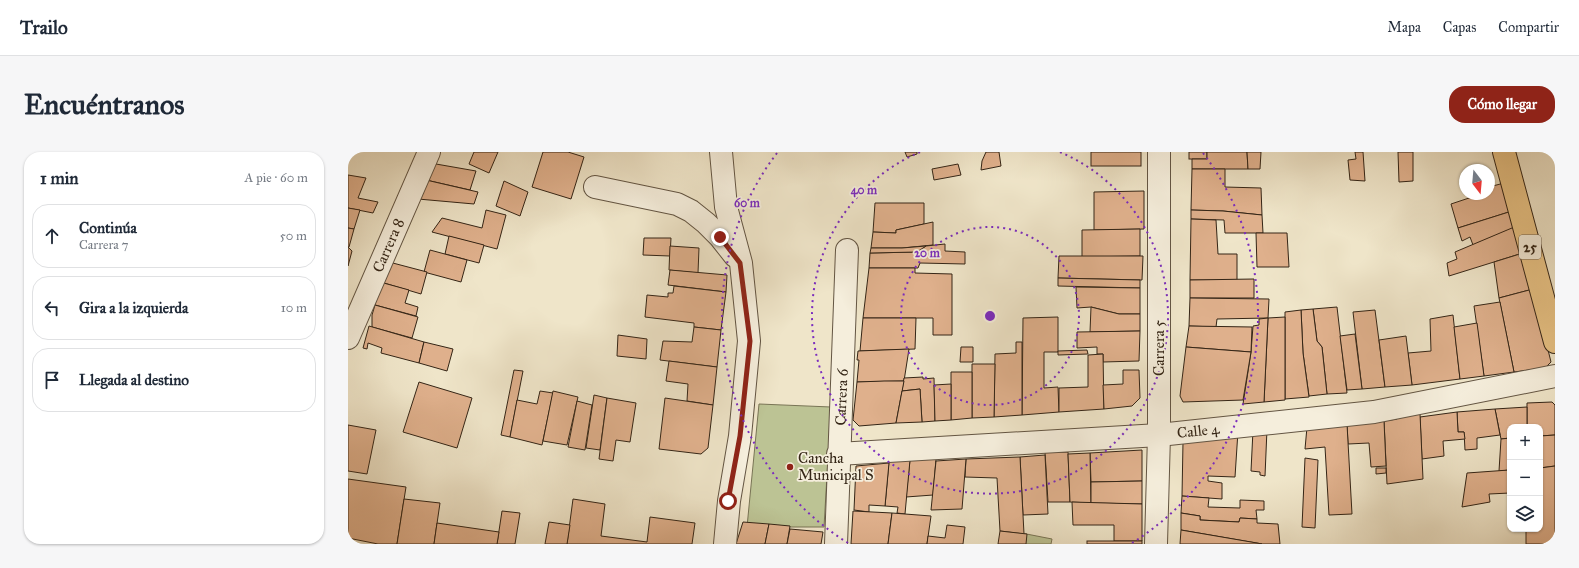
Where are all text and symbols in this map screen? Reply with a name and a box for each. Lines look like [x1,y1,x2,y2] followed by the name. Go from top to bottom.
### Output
[20,16,68,39] text: Trailo
[1388,19,1421,36] text: Mapa
[1443,19,1476,36] text: Capas
[1498,19,1559,36] text: Compartir
[1449,86,1555,123] button: Cómo llegar
[24,87,185,122] text: Encuéntranos
[1459,164,1495,200] north arrow
[40,168,79,189] text: 1 min
[245,170,308,186] text: A pie · 60 m
[851,183,878,198] text: 40 m
[734,196,761,210] text: 60 m
[369,216,408,275] street label: Carrera 8
[79,219,137,237] text: Continúa
[41,225,63,247] icon: ahead
[280,228,307,244] text: 50 m
[711,228,729,246] route end
[1519,235,1541,259] road number: 25
[79,237,129,253] text: Carrera 7
[914,246,941,260] text: 20 m
[41,297,63,319] icon: left
[79,299,188,317] text: Gira a la izquierda
[281,300,307,316] text: 10 m
[983,309,997,323] centre of rings
[1150,320,1168,376] street label: Carrera 5
[831,367,852,426] street label: Carrera 6
[41,369,63,391] icon: arrive
[79,371,189,389] text: Llegada al destino
[1176,420,1221,442] street label: Calle 4
[1507,424,1543,532] map controls
[1507,424,1543,460] button: +
[798,449,874,484] place label: Cancha Municipal S
[1507,460,1543,496] button: −
[785,462,795,472] marker: Cancha Municipal S
[719,492,737,510] route start
[1507,496,1543,532] button: layers

